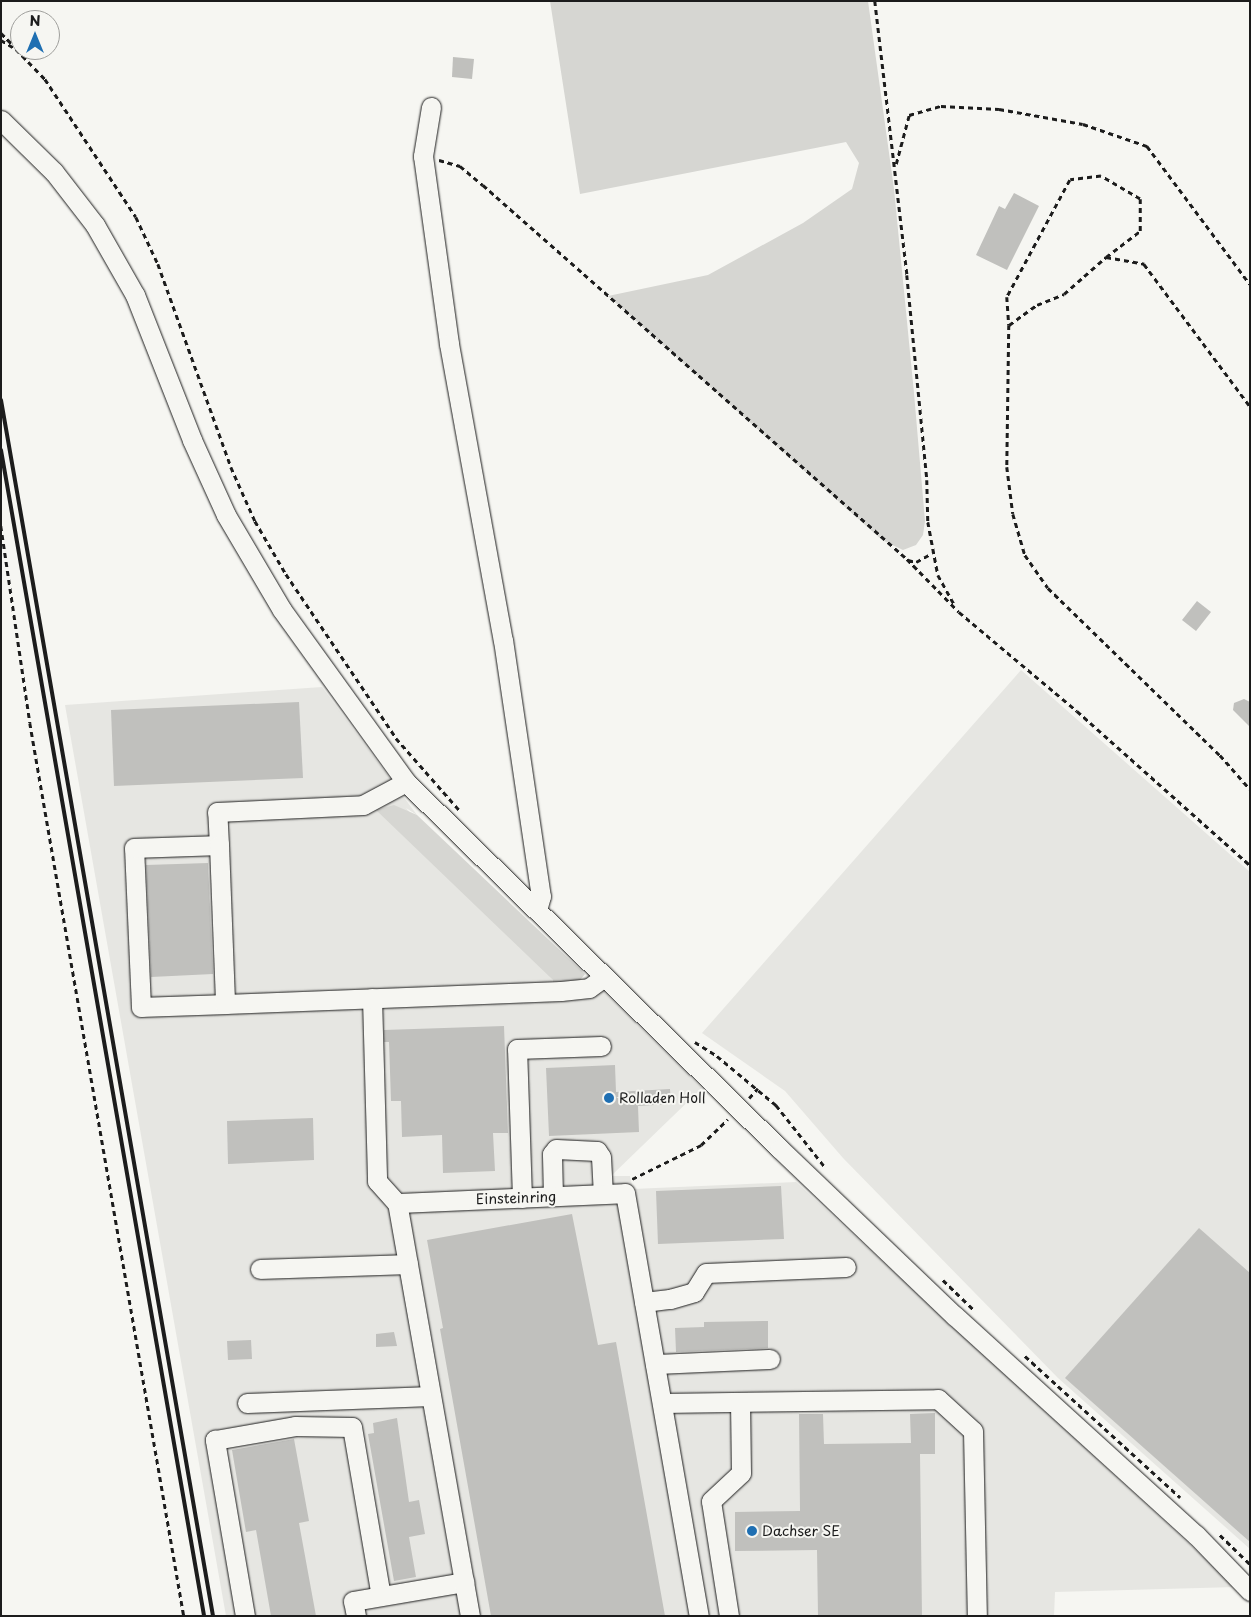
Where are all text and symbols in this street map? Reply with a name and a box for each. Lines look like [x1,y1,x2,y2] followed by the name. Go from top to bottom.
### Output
[10,10,60,60] north arrow
[29,10,41,31] text: N
[619,1090,707,1106] place label: Rolladen Holl
[603,1092,615,1104] marker: Rolladen Holl
[476,1188,556,1208] street label: Einsteinring
[762,1523,840,1539] place label: Dachser SE
[746,1525,758,1537] marker: Dachser SE

